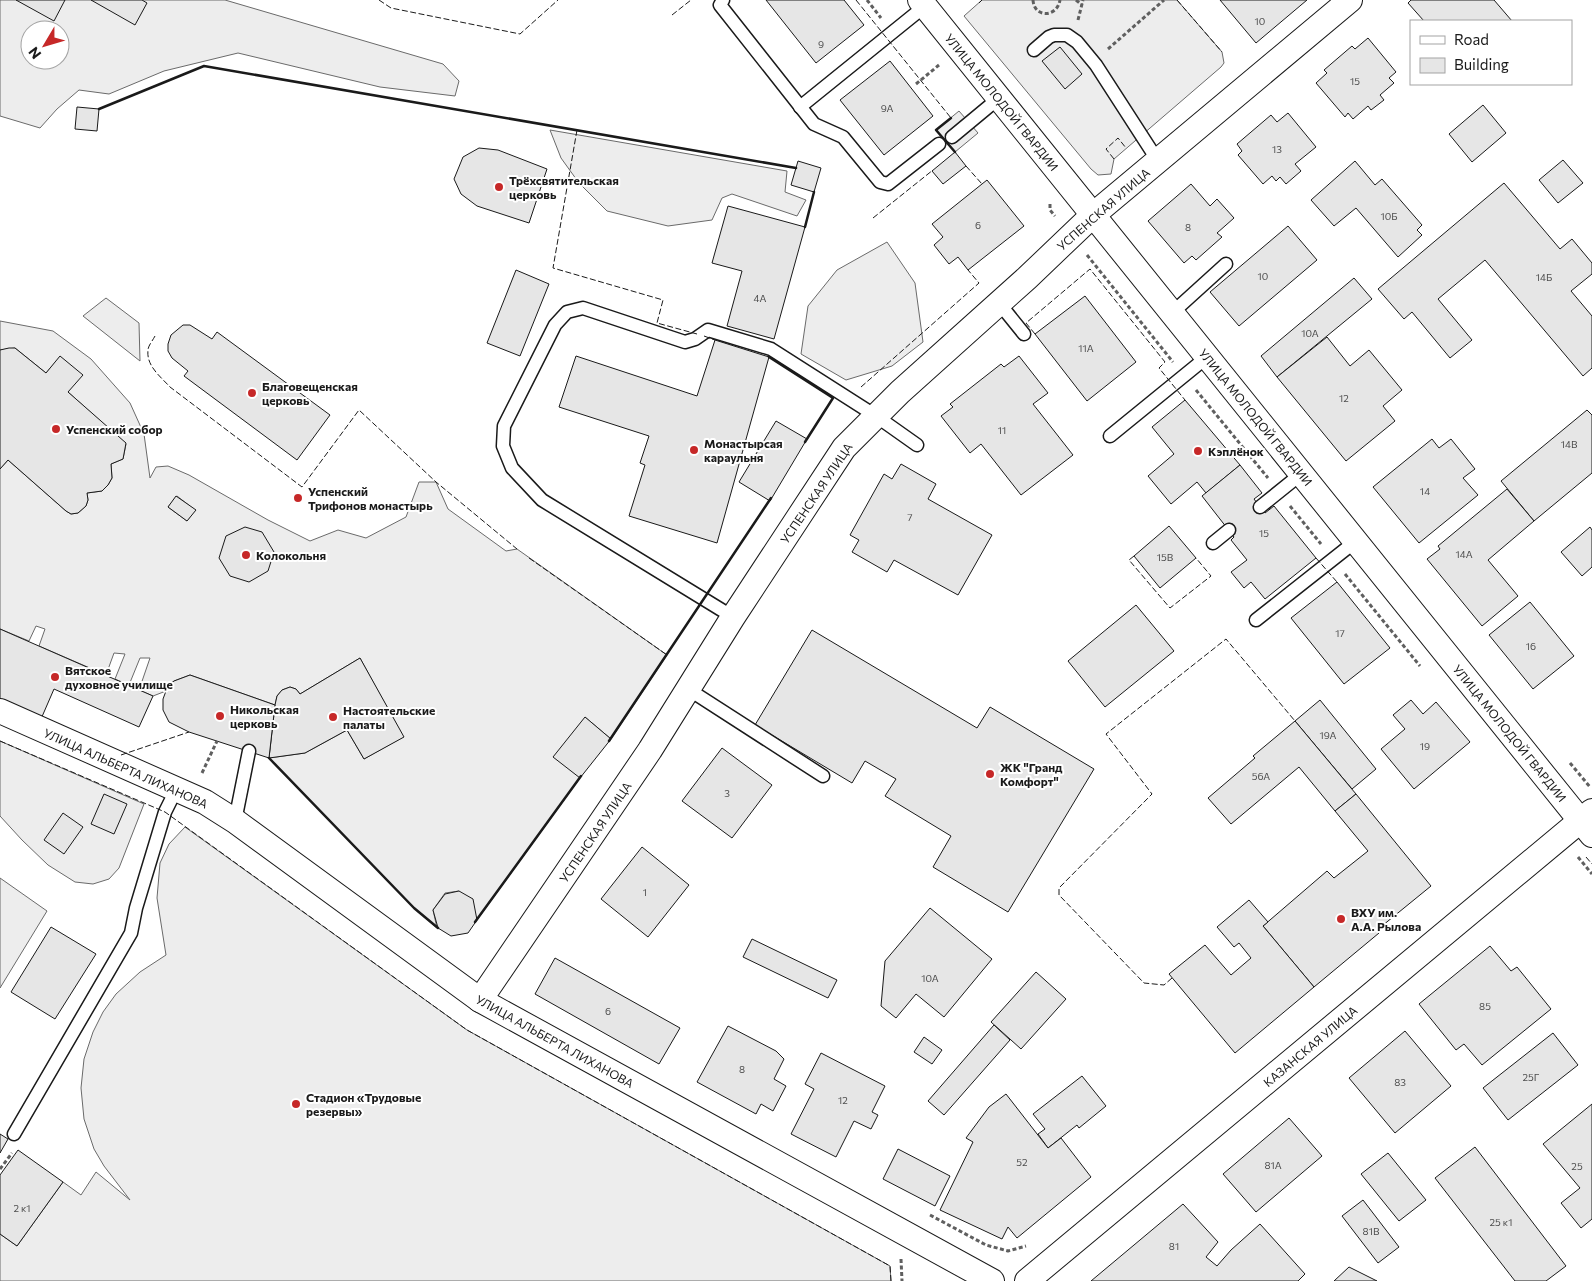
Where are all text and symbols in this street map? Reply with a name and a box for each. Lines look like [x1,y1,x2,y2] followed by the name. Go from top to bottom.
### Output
[1255,15,1265,27] house number: 10
[20,20,70,70] north arrow
[1410,20,1572,85] legend
[1454,30,1489,48] text: Road
[942,31,1062,173] street label: УЛИЦА МОЛОДОЙ ГВАРДИИ
[818,38,824,50] house number: 9
[24,44,44,63] text: N
[1454,55,1509,73] text: Building
[1350,75,1360,87] house number: 15
[881,102,893,114] house number: 9А
[1272,143,1282,155] house number: 13
[1054,165,1152,253] street label: УСПЕНСКАЯ УЛИЦА
[509,173,619,201] place label: Трёхсвятительская церковь
[493,181,505,193] marker: Трёхсвятительская церковь
[1380,210,1398,222] house number: 10Б
[975,219,981,231] house number: 6
[1185,221,1191,233] house number: 8
[1258,270,1268,282] house number: 10
[1536,271,1552,283] house number: 14Б
[754,292,767,304] house number: 4А
[1301,327,1319,339] house number: 10А
[1078,342,1094,354] house number: 11А
[1196,346,1316,488] street label: УЛИЦА МОЛОДОЙ ГВАРДИИ
[262,379,358,407] place label: Благовещенская церковь
[246,387,258,399] marker: Благовещенская церковь
[1339,392,1349,404] house number: 12
[66,422,163,436] place label: Успенский собор
[50,423,62,435] marker: Успенский собор
[998,424,1006,436] house number: 11
[704,436,783,464] place label: Монастырсая караульня
[1561,438,1578,450] house number: 14В
[777,440,855,546] street label: УСПЕНСКАЯ УЛИЦА
[688,444,700,456] marker: Монастырсая караульня
[1208,444,1264,458] place label: Кэплёнок
[1192,445,1204,457] marker: Кэплёнок
[308,484,433,512] place label: Успенский Трифонов монастырь
[1420,485,1430,497] house number: 14
[292,492,304,504] marker: Успенский Трифонов монастырь
[907,511,913,523] house number: 7
[1259,527,1269,539] house number: 15
[256,548,326,562] place label: Колокольня
[1455,548,1473,560] house number: 14А
[240,549,252,561] marker: Колокольня
[1157,551,1174,563] house number: 15В
[1335,627,1345,639] house number: 17
[1526,640,1536,652] house number: 16
[1450,662,1570,804] street label: УЛИЦА МОЛОДОЙ ГВАРДИИ
[65,663,173,691] place label: Вятское духовное училище
[49,671,61,683] marker: Вятское духовное училище
[230,702,299,730] place label: Никольская церковь
[343,703,435,731] place label: Настоятельские палаты
[214,710,226,722] marker: Никольская церковь
[327,711,339,723] marker: Настоятельские палаты
[42,725,210,811] street label: УЛИЦА АЛЬБЕРТА ЛИХАНОВА
[1319,729,1337,741] house number: 19А
[1420,740,1430,752] house number: 19
[1000,760,1063,788] place label: ЖК "Гранд Комфорт"
[984,768,996,780] marker: ЖК "Гранд Комфорт"
[1252,770,1270,782] house number: 56А
[556,779,634,885] street label: УСПЕНСКАЯ УЛИЦА
[724,787,730,799] house number: 3
[643,886,647,898] house number: 1
[1351,905,1421,933] place label: ВХУ им. А.А. Рылова
[1335,913,1347,925] marker: ВХУ им. А.А. Рылова
[921,972,939,984] house number: 10А
[474,992,636,1090] street label: УЛИЦА АЛЬБЕРТА ЛИХАНОВА
[1479,1000,1491,1012] house number: 85
[1260,1003,1360,1089] street label: КАЗАНСКАЯ УЛИЦА
[605,1005,611,1017] house number: 6
[739,1063,745,1075] house number: 8
[1523,1071,1540,1083] house number: 25Г
[1394,1076,1406,1088] house number: 83
[306,1090,421,1118] place label: Стадион «Трудовые резервы»
[838,1094,848,1106] house number: 12
[290,1098,302,1110] marker: Стадион «Трудовые резервы»
[1016,1156,1028,1168] house number: 52
[1264,1159,1282,1171] house number: 81А
[1571,1160,1583,1172] house number: 25
[13,1202,31,1214] house number: 2 к1
[1490,1216,1512,1228] house number: 25 к1
[1363,1225,1380,1237] house number: 81В
[1169,1240,1179,1252] house number: 81

